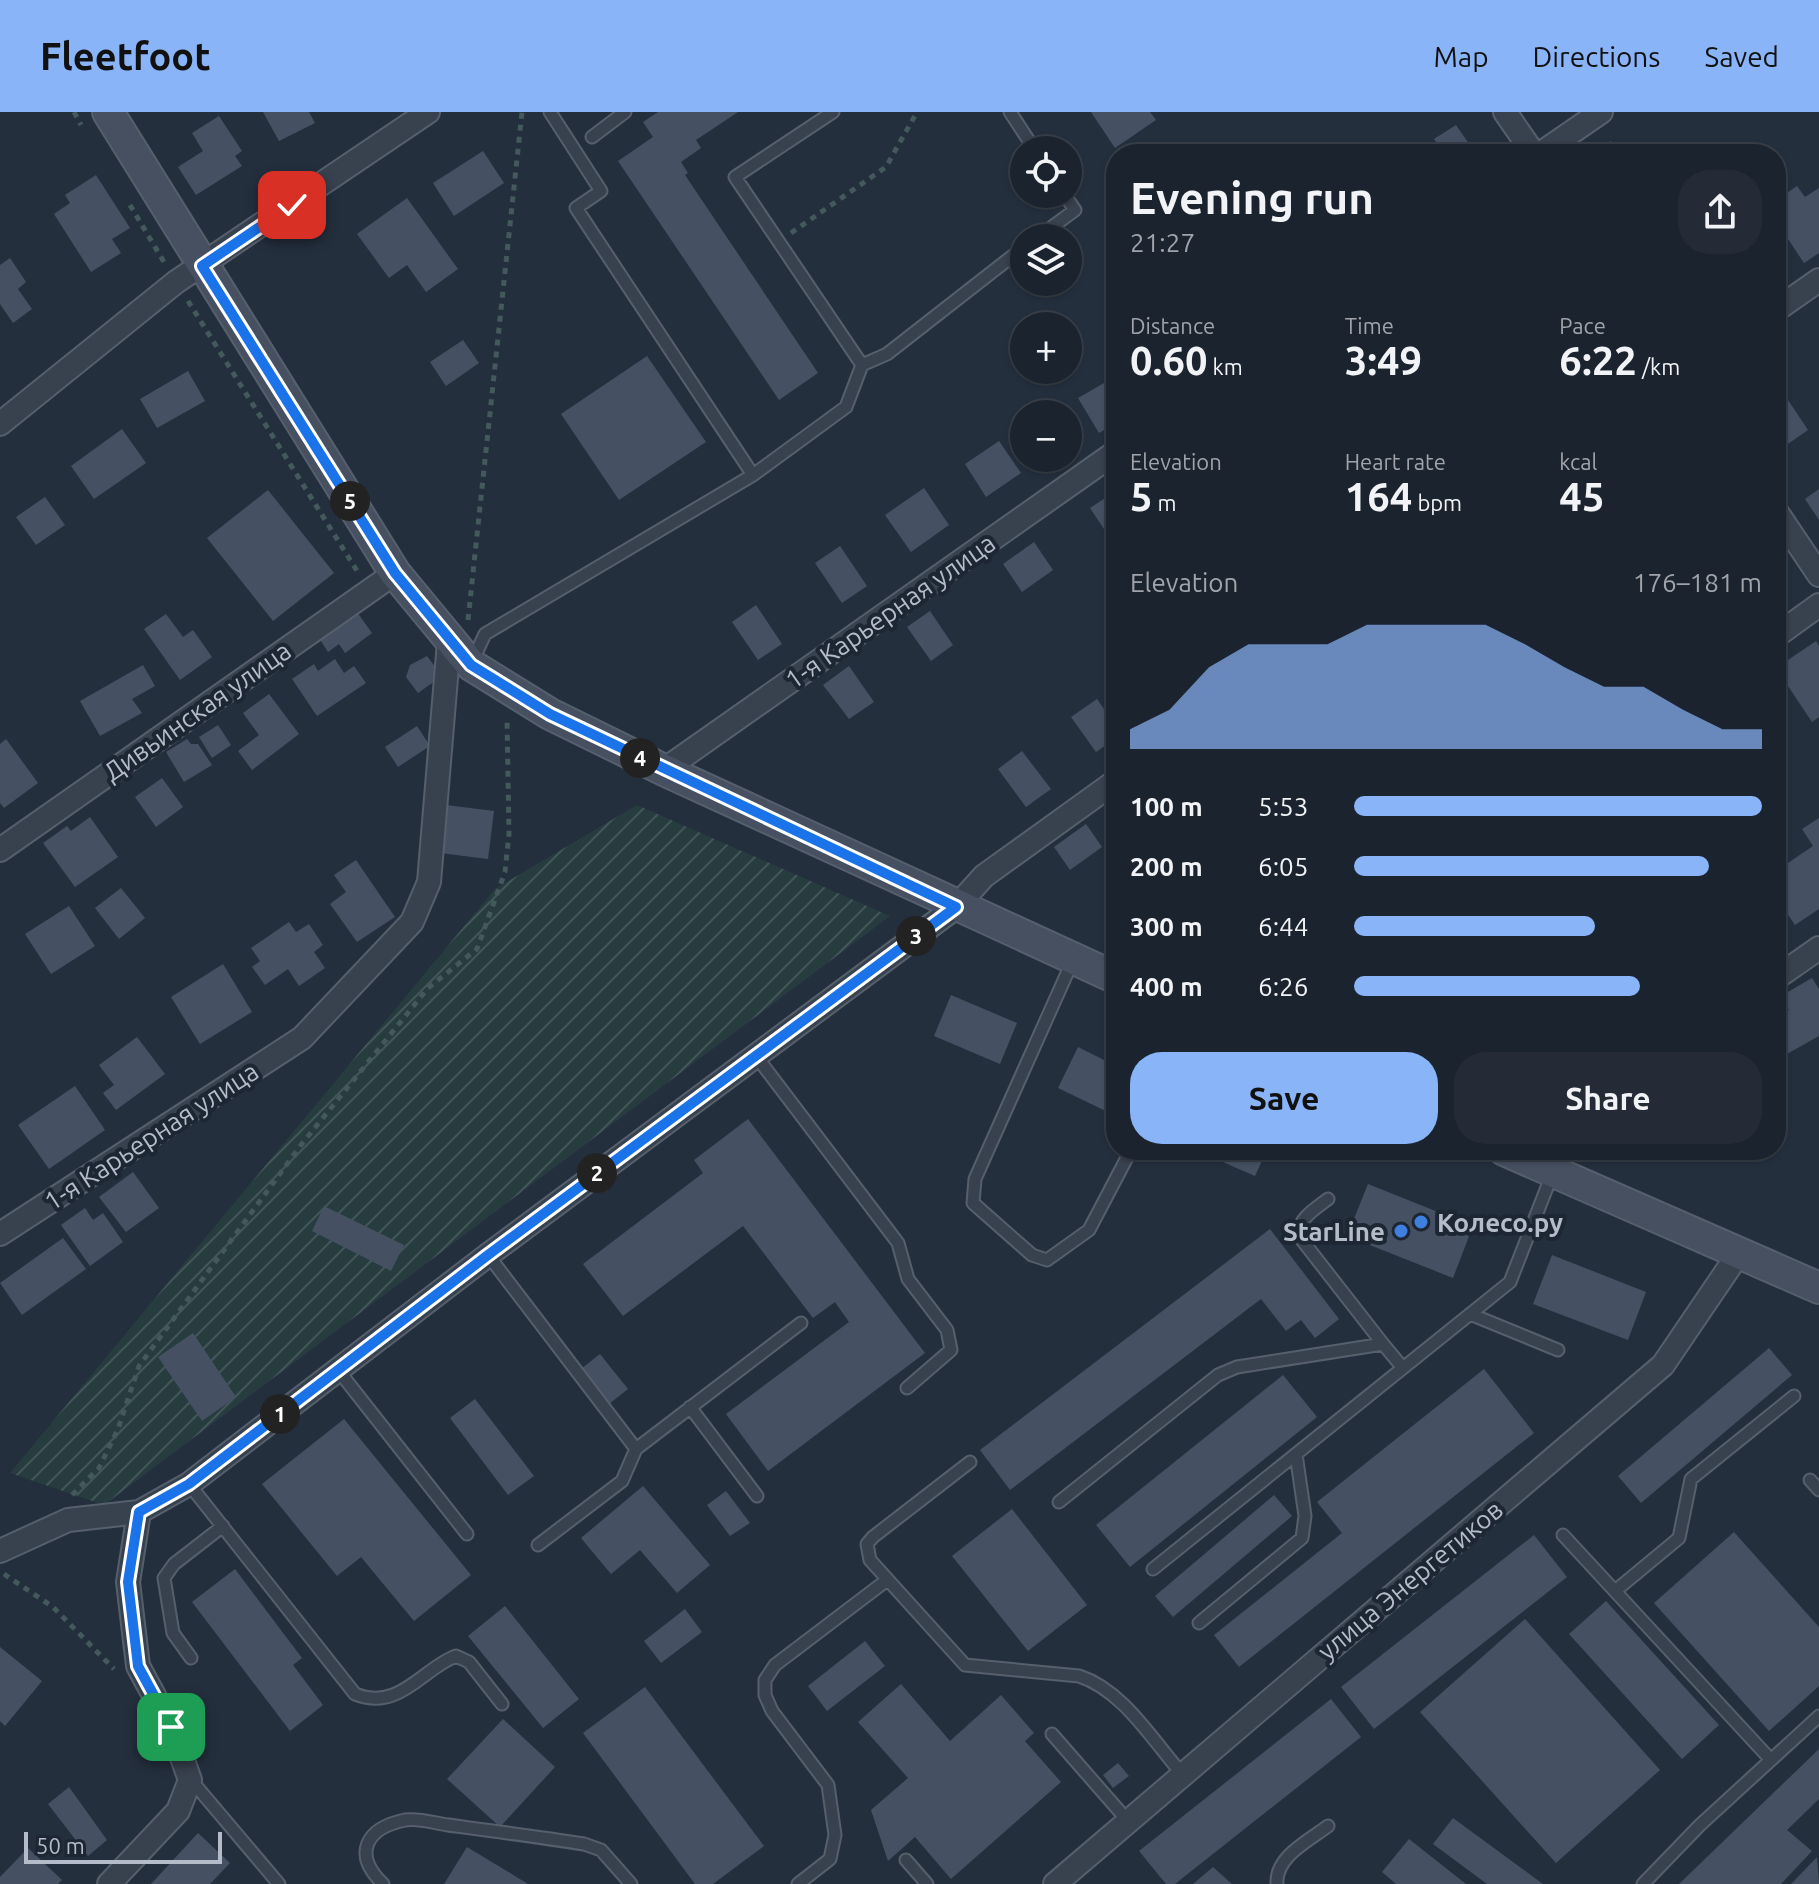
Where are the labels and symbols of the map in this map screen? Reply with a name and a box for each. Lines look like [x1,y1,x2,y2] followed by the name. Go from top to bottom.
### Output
[258,171,326,239] pin
[330,481,370,521] pin: 5
[780,528,1000,694] street label: 1-я Карьерная улица
[98,636,296,786] street label: Дивьинская улица
[620,738,660,778] pin: 4
[896,916,936,956] pin: 3
[39,1056,263,1216] street label: 1-я Карьерная улица
[577,1153,617,1193] pin: 2
[1437,1208,1563,1237] place label: Колесо.ру
[1412,1213,1430,1231] marker: Колесо.ру
[1283,1217,1385,1246] place label: StarLine
[1392,1222,1410,1240] marker: StarLine
[260,1394,300,1434] pin: 1
[1312,1494,1508,1666] street label: улица Энергетиков
[137,1693,205,1761] pin
[24,1828,222,1864] scale bar

